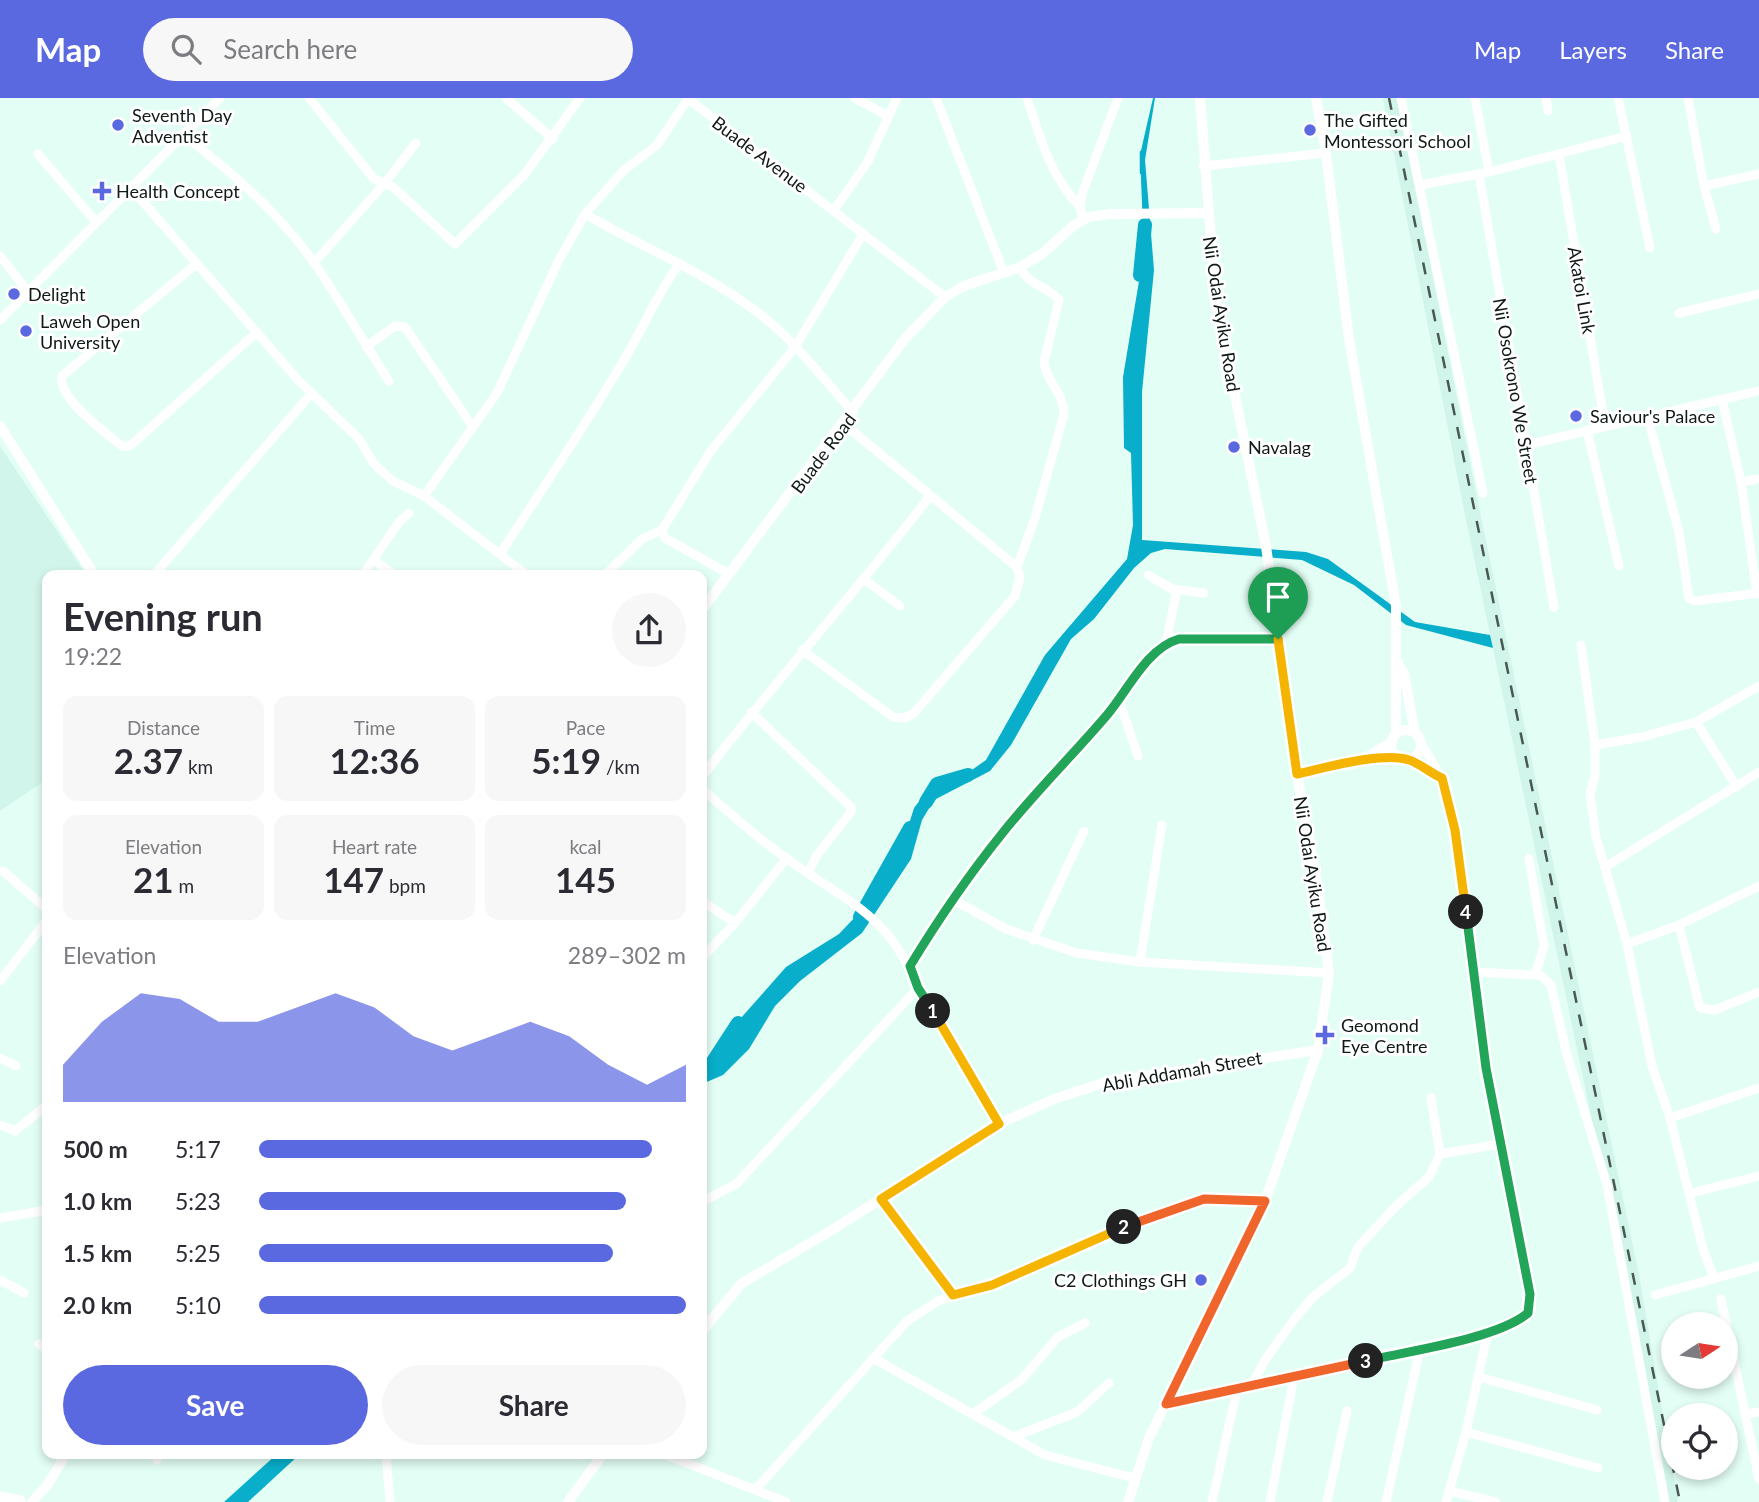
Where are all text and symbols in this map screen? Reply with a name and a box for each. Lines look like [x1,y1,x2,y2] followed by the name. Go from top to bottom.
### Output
[143,18,633,81] search box
[35,29,101,69] text: Map
[167,30,205,68] icon: search
[223,33,357,65] text: Search here
[1474,35,1521,64] text: Map
[1559,35,1627,64] text: Layers
[1665,35,1724,64] text: Share
[132,104,233,147] place label: Seventh Day Adventist
[1324,109,1471,152] place label: The Gifted Montessori School
[708,111,812,197] street label: Buade Avenue
[110,117,126,133] marker: Seventh Day Adventist
[1302,122,1318,138] marker: The Gifted Montessori School
[116,180,240,202] place label: Health Concept
[94,183,110,199] marker: Health Concept
[1199,235,1245,393] street label: Nii Odai Ayiku Road
[1563,245,1601,336] street label: Akatoi Link
[28,283,86,305] place label: Delight
[6,286,22,302] marker: Delight
[1489,296,1543,486] street label: Nii Osokrono We Street
[40,310,140,353] place label: Laweh Open University
[18,323,34,339] marker: Laweh Open University
[1590,405,1715,427] place label: Saviour's Palace
[1568,408,1584,424] marker: Saviour's Palace
[786,409,860,497] street label: Buade Road
[1248,436,1311,458] place label: Navalag
[1226,439,1242,455] marker: Navalag
[1248,567,1308,639] pin
[1259,578,1297,616] icon: arrive
[63,593,263,639] text: Evening run
[612,593,686,667] button: share
[63,642,122,670] text: 19:22
[127,716,200,739] text: Distance
[354,716,395,739] text: Time
[566,716,605,739] text: Pace
[114,739,183,781] text: 2.37
[329,739,420,781] text: 12:36
[531,739,601,781] text: 5:19
[183,755,213,778] text: km
[601,755,640,778] text: /km
[1290,795,1336,953] street label: Nii Odai Ayiku Road
[125,835,202,858] text: Elevation
[332,835,417,858] text: Heart rate
[569,835,602,858] text: kcal
[133,858,174,900] text: 21
[323,858,384,900] text: 147
[555,858,616,900] text: 145
[174,874,194,897] text: m
[384,874,426,897] text: bpm
[1448,894,1484,930] pin: 4
[1460,900,1471,923] text: 4
[63,941,156,969] text: Elevation
[568,941,686,969] text: 289–302 m
[916,993,950,1028] pin: 1
[927,999,938,1022] text: 1
[1341,1014,1428,1057] place label: Geomond Eye Centre
[1315,1025,1335,1045] marker: Geomond Eye Centre
[1100,1046,1264,1096] street label: Abli Addamah Street
[63,1135,128,1163] text: 500 m
[175,1135,221,1163] text: 5:17
[63,1187,132,1215] text: 1.0 km
[175,1187,221,1215] text: 5:23
[1106,1210,1142,1244] pin: 2
[1118,1215,1129,1238] text: 2
[63,1239,132,1267] text: 1.5 km
[175,1239,221,1267] text: 5:25
[1054,1269,1187,1291] place label: C2 Clothings GH
[1193,1272,1209,1288] marker: C2 Clothings GH
[63,1291,132,1319] text: 2.0 km
[175,1291,221,1319] text: 5:10
[1661,1312,1738,1390] north arrow
[1661,1312,1738,1480] map controls
[1348,1344,1384,1378] pin: 3
[1360,1349,1371,1372] text: 3
[63,1365,368,1445] button: Save
[382,1365,686,1445] button: Share
[1661,1403,1738,1480] button: locate

